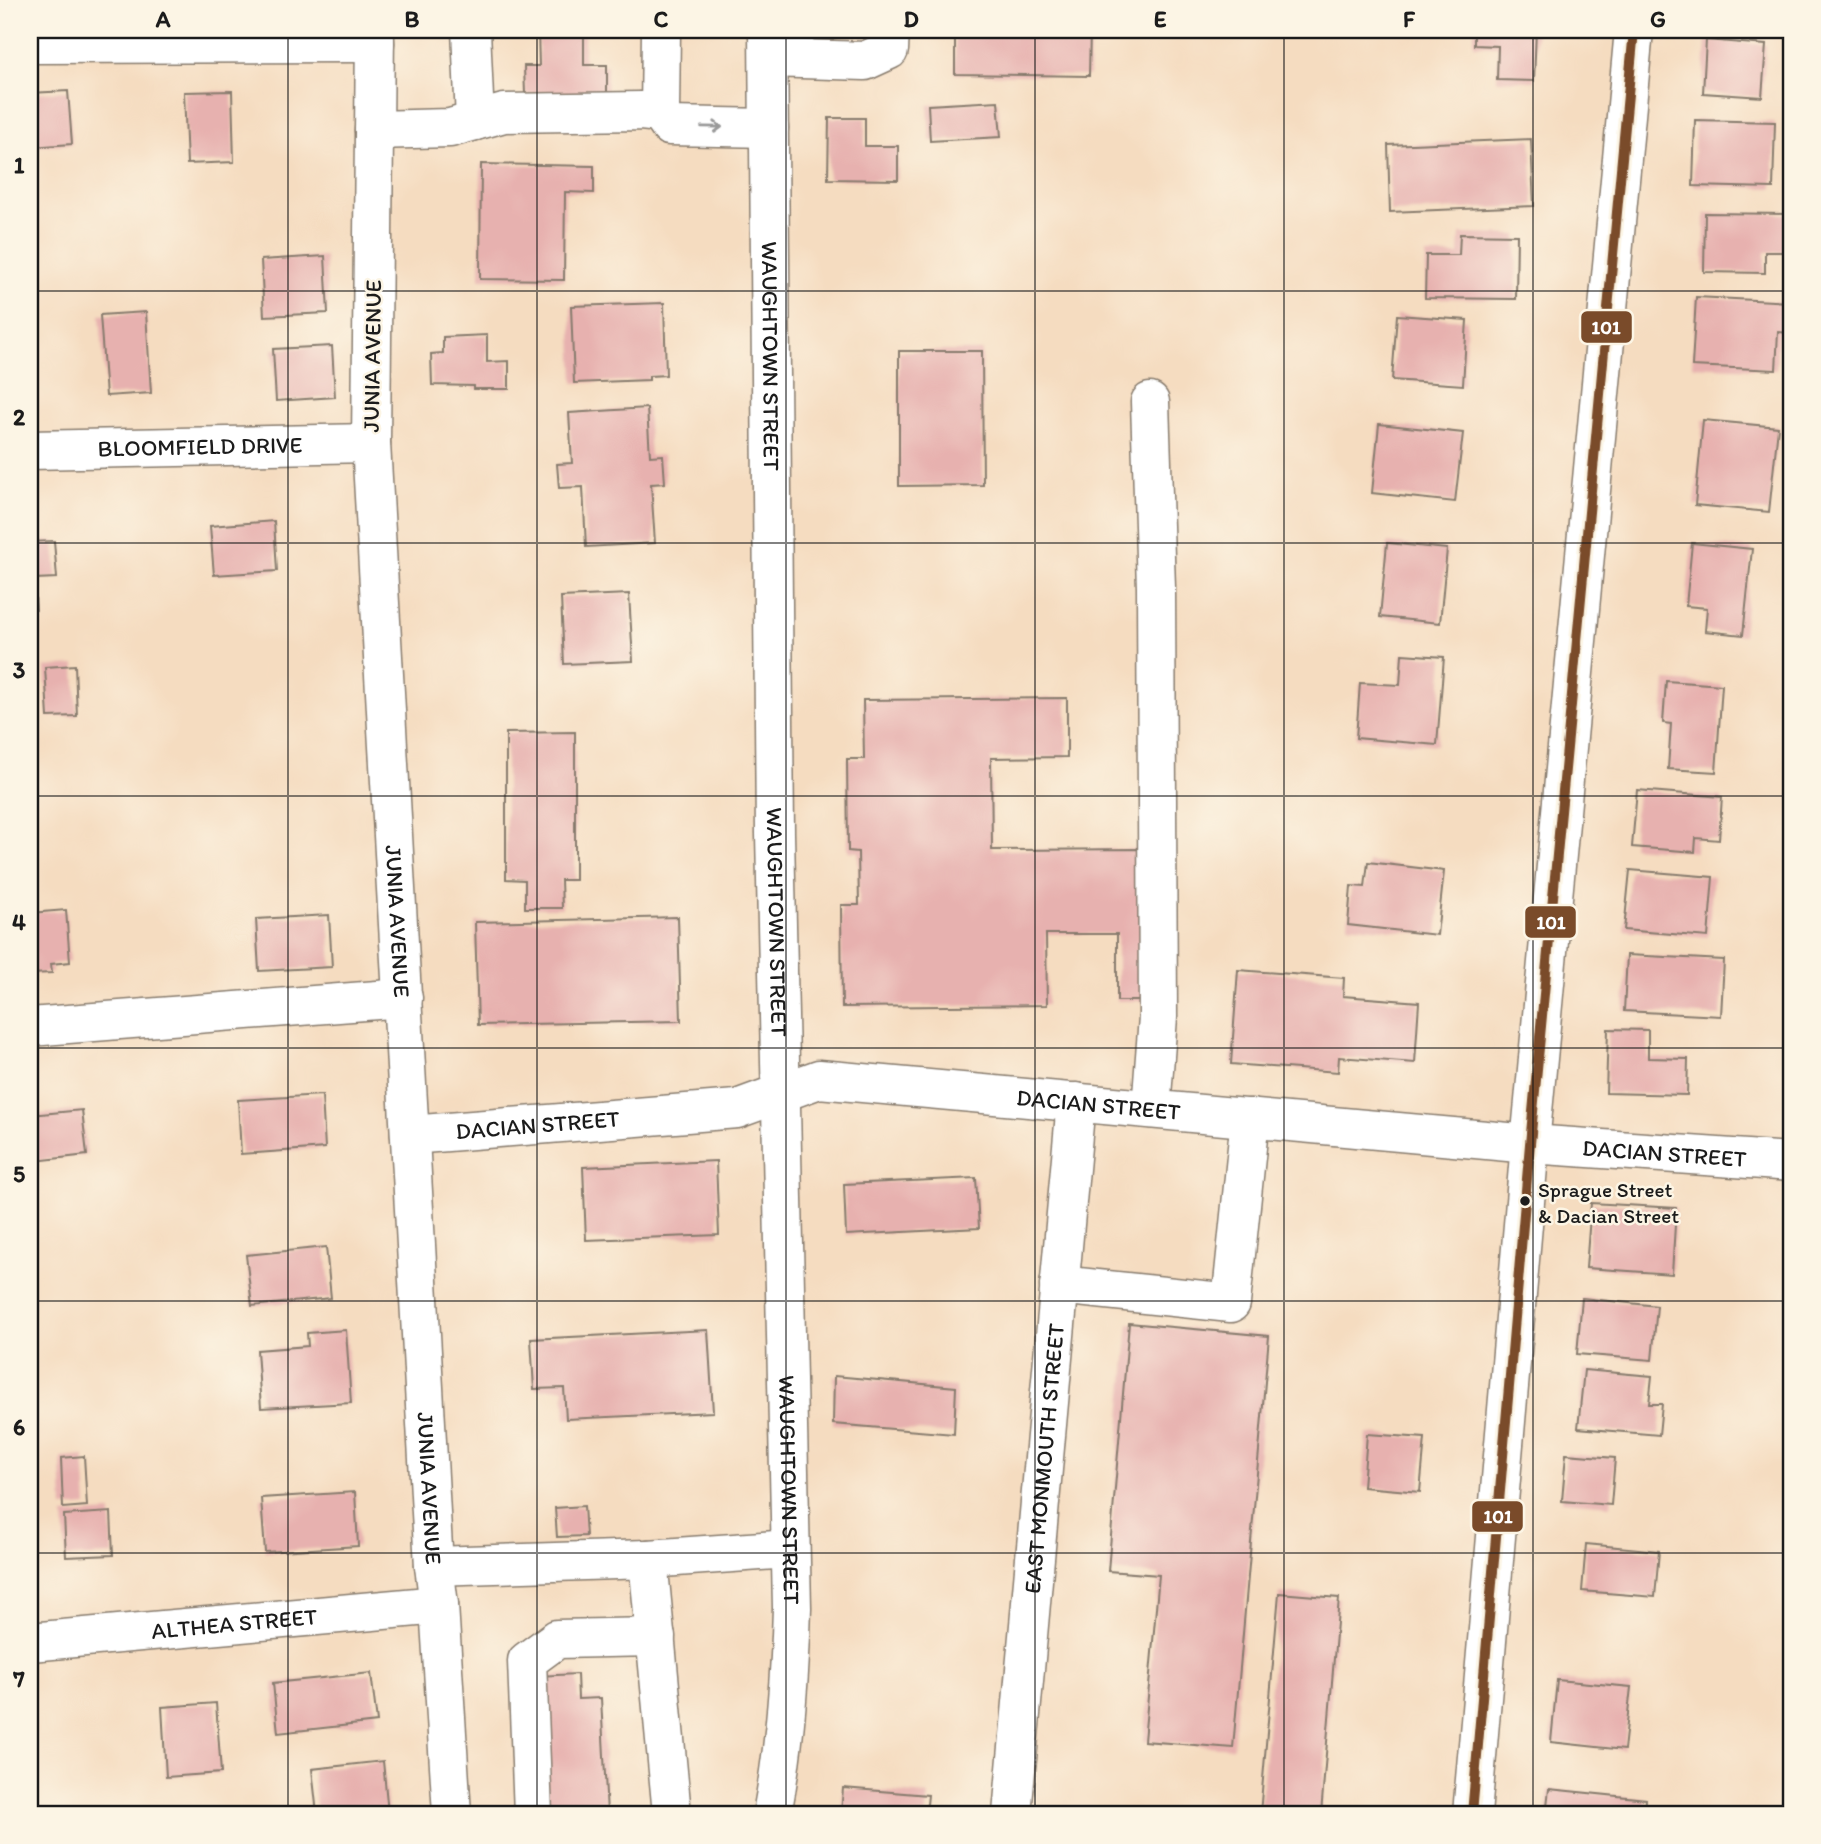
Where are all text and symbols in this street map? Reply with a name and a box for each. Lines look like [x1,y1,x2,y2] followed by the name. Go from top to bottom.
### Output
[155,5,171,33] text: A
[405,5,420,33] text: B
[654,5,669,33] text: C
[903,5,919,33] text: D
[1154,5,1167,33] text: E
[1403,5,1416,33] text: F
[1650,5,1666,33] text: G
[700,120,723,133] one-way arrow
[14,151,25,179] text: 1
[756,241,786,471] street label: WAUGHTOWN STREET
[357,279,387,433] street label: JUNIA AVENUE
[1580,310,1633,344] line badge: 101
[1591,316,1621,339] text: 101
[13,403,26,431] text: 2
[97,430,303,463] street label: BLOOMFIELD DRIVE
[13,656,26,684] text: 3
[761,807,793,1037] street label: WAUGHTOWN STREET
[380,844,416,998] street label: JUNIA AVENUE
[1524,905,1577,939] line badge: 101
[12,908,26,936] text: 4
[1536,911,1566,934] text: 101
[1015,1083,1182,1126] street label: DACIAN STREET
[454,1104,621,1145] street label: DACIAN STREET
[1581,1134,1747,1173] street label: DACIAN STREET
[13,1160,25,1188] text: 5
[1538,1177,1679,1228] place label: Sprague Street & Dacian Street
[1518,1194,1532,1208] marker: Sprague Street & Dacian Street
[1018,1322,1070,1595] street label: EAST MONMOUTH STREET
[773,1375,806,1605] street label: WAUGHTOWN STREET
[411,1411,448,1565] street label: JUNIA AVENUE
[13,1413,25,1441] text: 6
[1471,1500,1524,1533] line badge: 101
[1483,1505,1513,1528] text: 101
[150,1602,318,1645] street label: ALTHEA STREET
[12,1665,25,1693] text: 7

